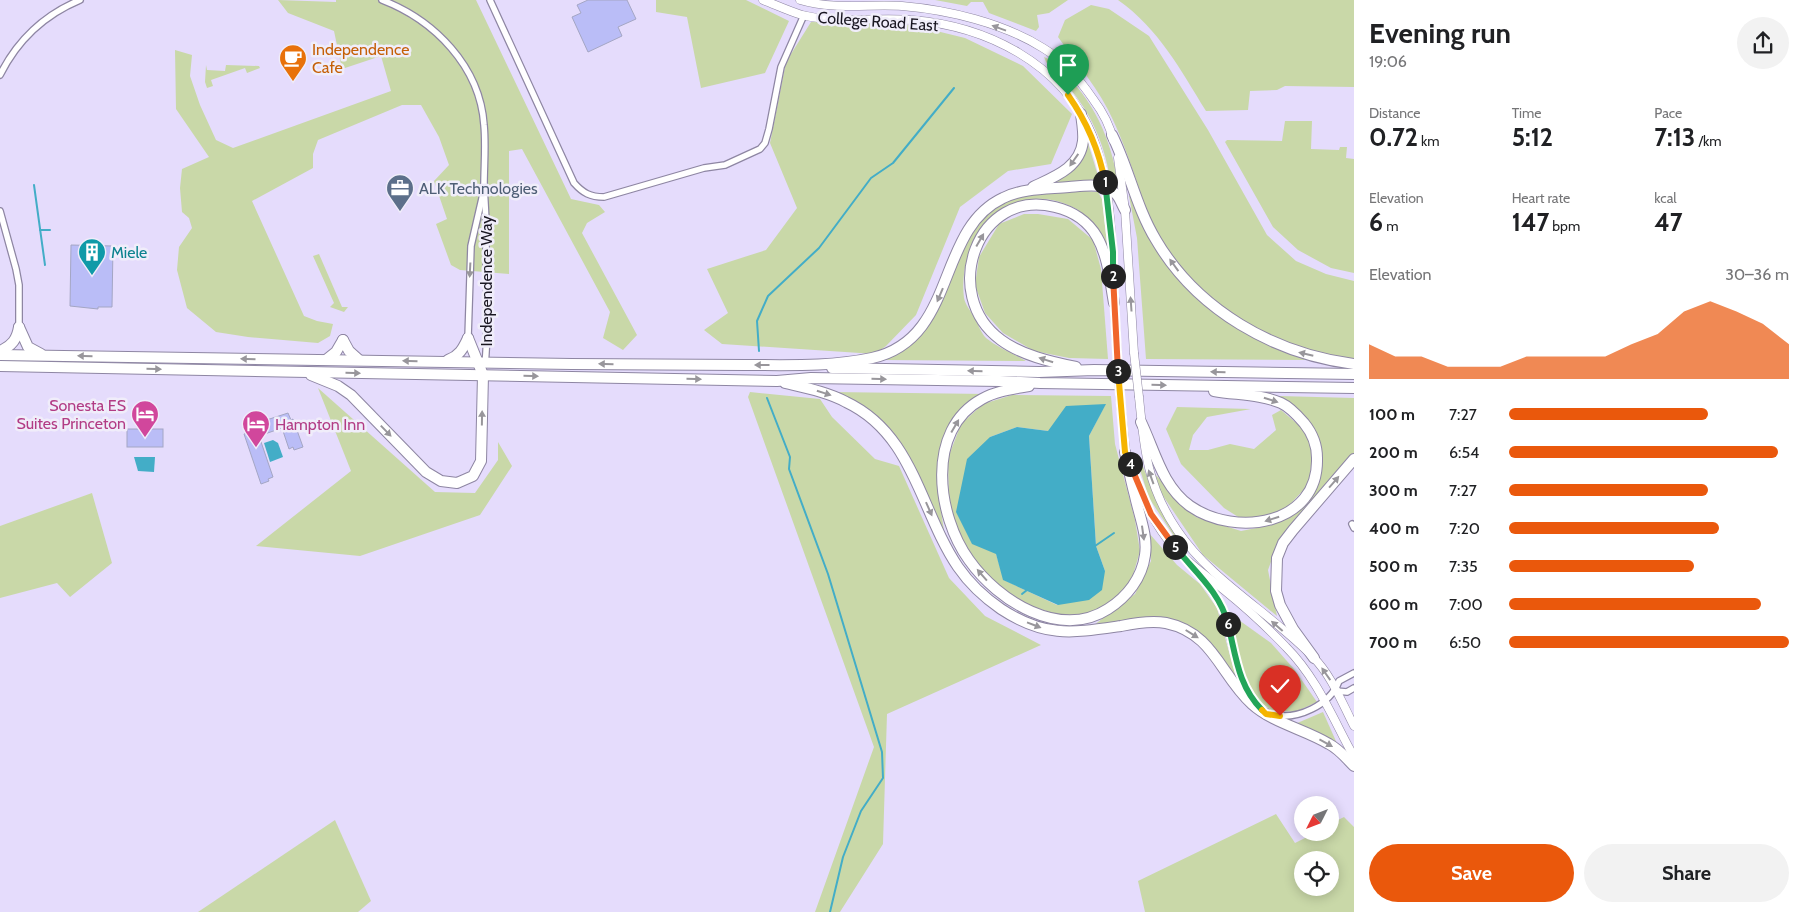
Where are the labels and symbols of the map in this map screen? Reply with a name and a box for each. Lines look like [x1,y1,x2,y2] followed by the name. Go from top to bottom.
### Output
[817,8,939,35] street label: College Road East
[991,24,1006,31] one-way arrow
[312,40,409,77] place label: Independence Cafe
[278,43,308,82] cafe icon: Independence Cafe
[1047,44,1089,95] pin
[1070,153,1079,167] one-way arrow
[1092,170,1118,194] pin: 1
[385,173,415,212] office icon: ALK Technologies
[419,179,538,198] place label: ALK Technologies
[477,216,496,346] street label: Independence Way
[975,233,984,246] one-way arrow
[77,237,107,276] building icon: Miele
[111,243,147,262] place label: Miele
[1168,259,1179,272] one-way arrow
[465,262,473,278] one-way arrow
[1100,264,1126,288] pin: 2
[935,288,943,302] one-way arrow
[1126,296,1134,312] one-way arrow
[1299,350,1314,358] one-way arrow
[77,352,93,360] one-way arrow
[240,354,256,362] one-way arrow
[1039,355,1054,363] one-way arrow
[402,357,418,365] one-way arrow
[1106,358,1130,384] pin: 3
[598,360,614,368] one-way arrow
[754,361,770,369] one-way arrow
[146,365,162,373] one-way arrow
[967,367,983,375] one-way arrow
[1210,368,1226,376] one-way arrow
[345,369,361,377] one-way arrow
[524,372,540,380] one-way arrow
[686,375,702,383] one-way arrow
[871,375,887,383] one-way arrow
[1151,381,1167,389] one-way arrow
[817,390,832,398] one-way arrow
[16,396,126,433] place label: Sonesta ES Suites Princeton
[1264,396,1279,404] one-way arrow
[130,399,160,438] hotel icon: Sonesta ES Suites Princeton
[241,409,271,448] hotel icon: Hampton Inn
[478,410,486,426] one-way arrow
[275,415,365,434] place label: Hampton Inn
[950,419,959,432] one-way arrow
[380,425,392,437] one-way arrow
[1118,452,1142,476] pin: 4
[1147,470,1154,485] one-way arrow
[1329,476,1340,489] one-way arrow
[926,502,934,516] one-way arrow
[1264,515,1279,523] one-way arrow
[1140,526,1148,542] one-way arrow
[1162,534,1188,560] pin: 5
[976,569,987,582] one-way arrow
[1216,612,1240,636] pin: 6
[1271,620,1284,631] one-way arrow
[1027,622,1041,630] one-way arrow
[1186,630,1199,639] one-way arrow
[1259,665,1301,716] pin
[1321,667,1331,680] one-way arrow
[1319,739,1334,747] one-way arrow
[1294,796,1339,841] north arrow

